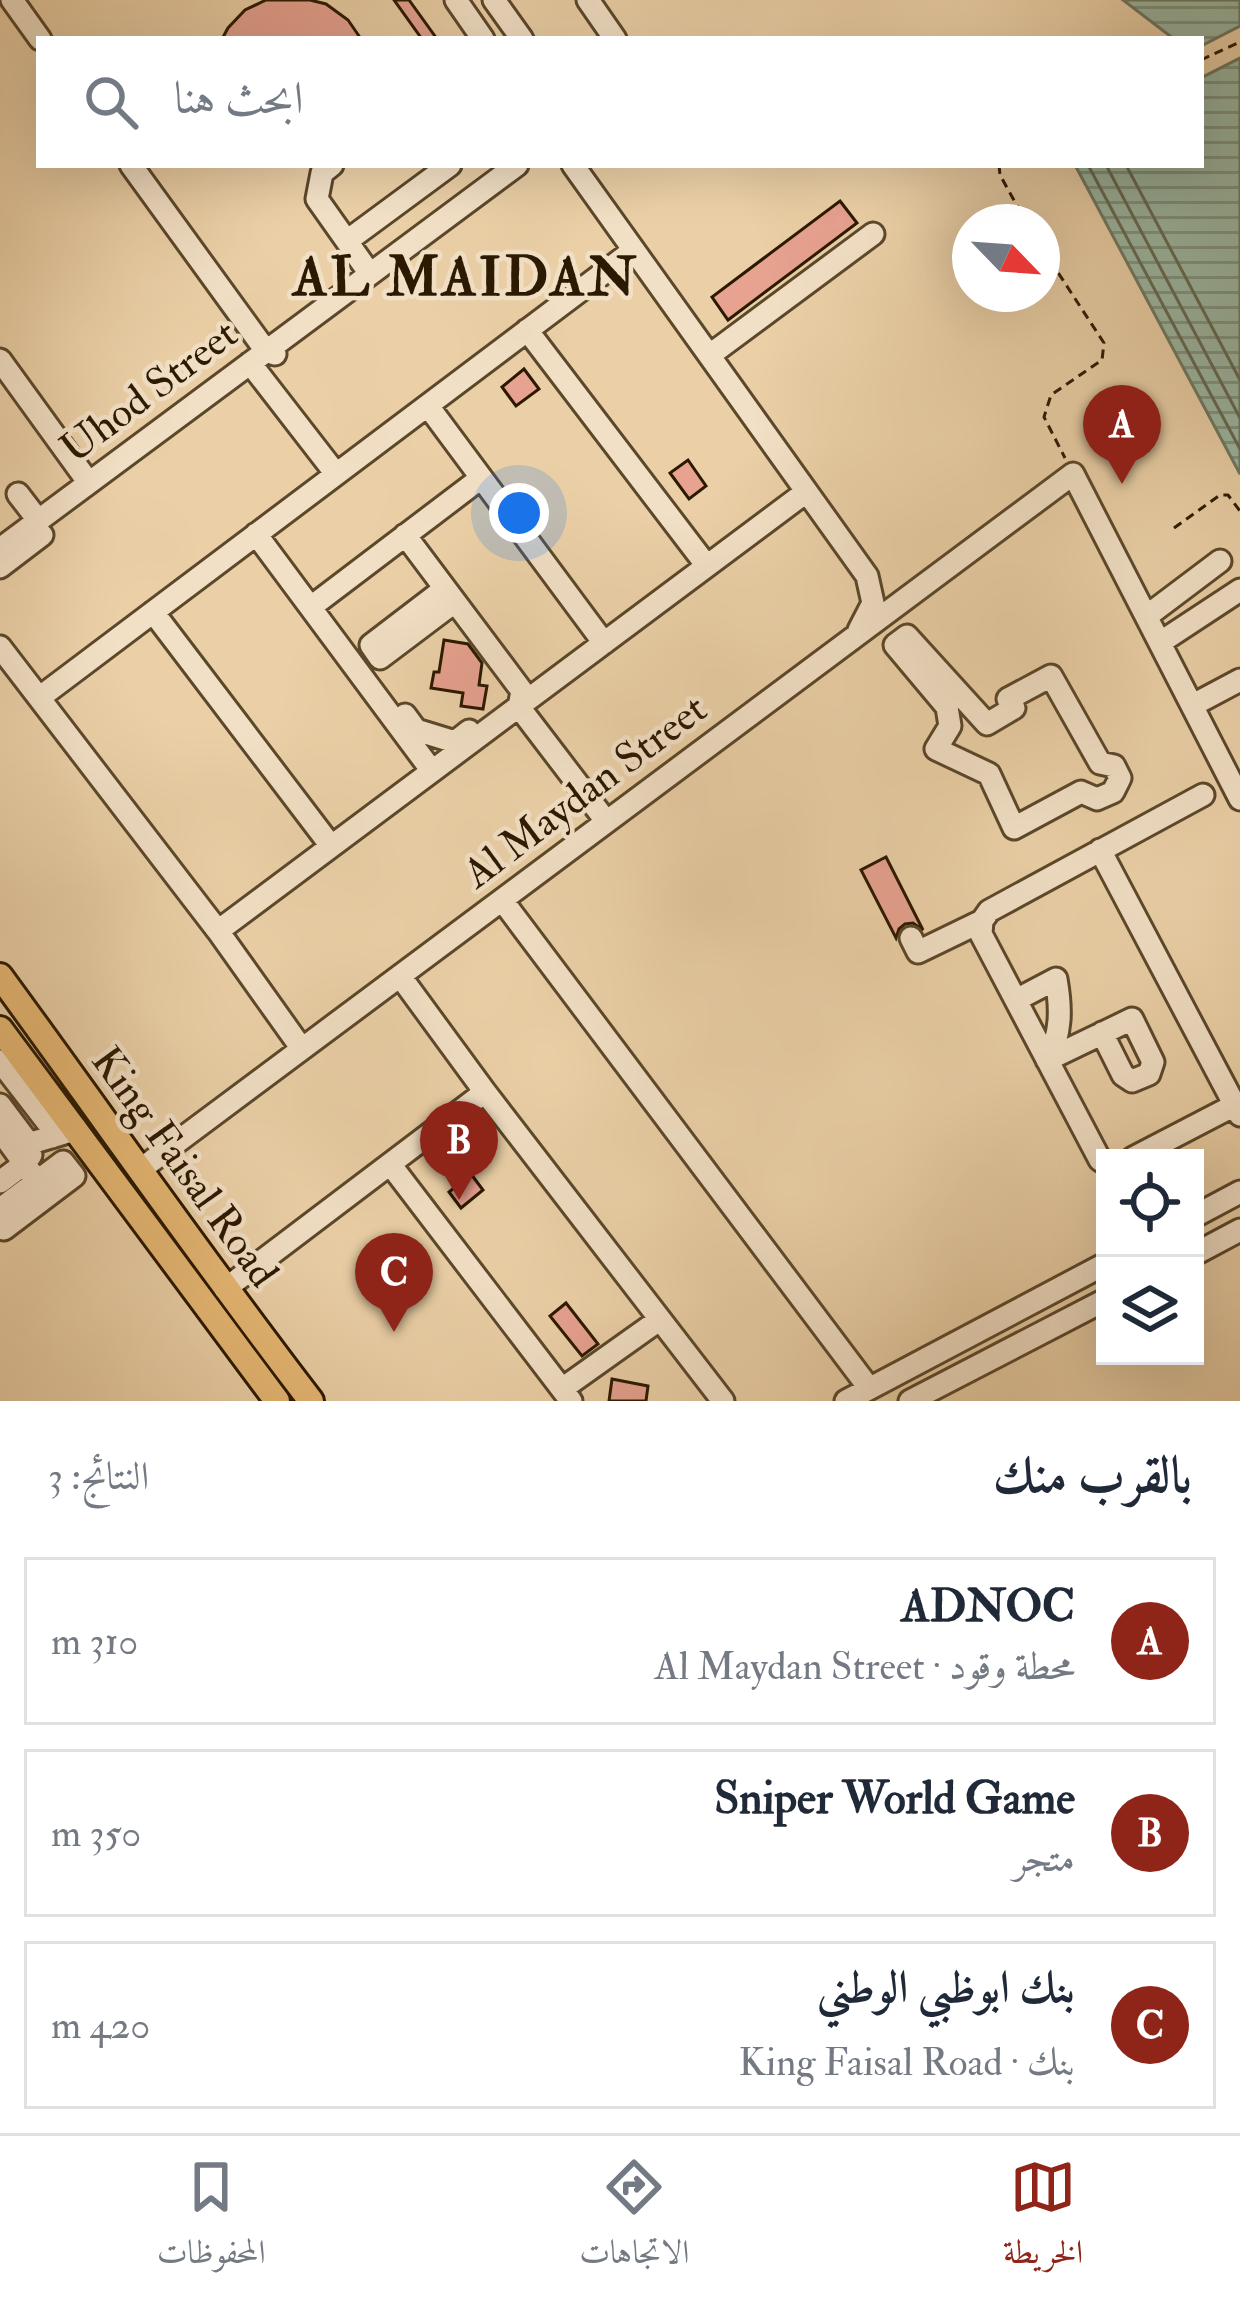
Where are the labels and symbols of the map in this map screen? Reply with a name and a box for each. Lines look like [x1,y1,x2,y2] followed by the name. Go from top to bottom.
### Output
[952,204,1060,312] north arrow
[291,244,639,312] district label: AL MAIDAN
[50,308,248,475] street label: Uhod Street
[1083,385,1161,484] pin: A
[489,483,549,543] your location
[452,683,717,901] street label: Al Maydan Street
[80,1037,289,1298] street label: King Faisal Road
[420,1101,498,1200] pin: B
[355,1233,433,1332] pin: C

